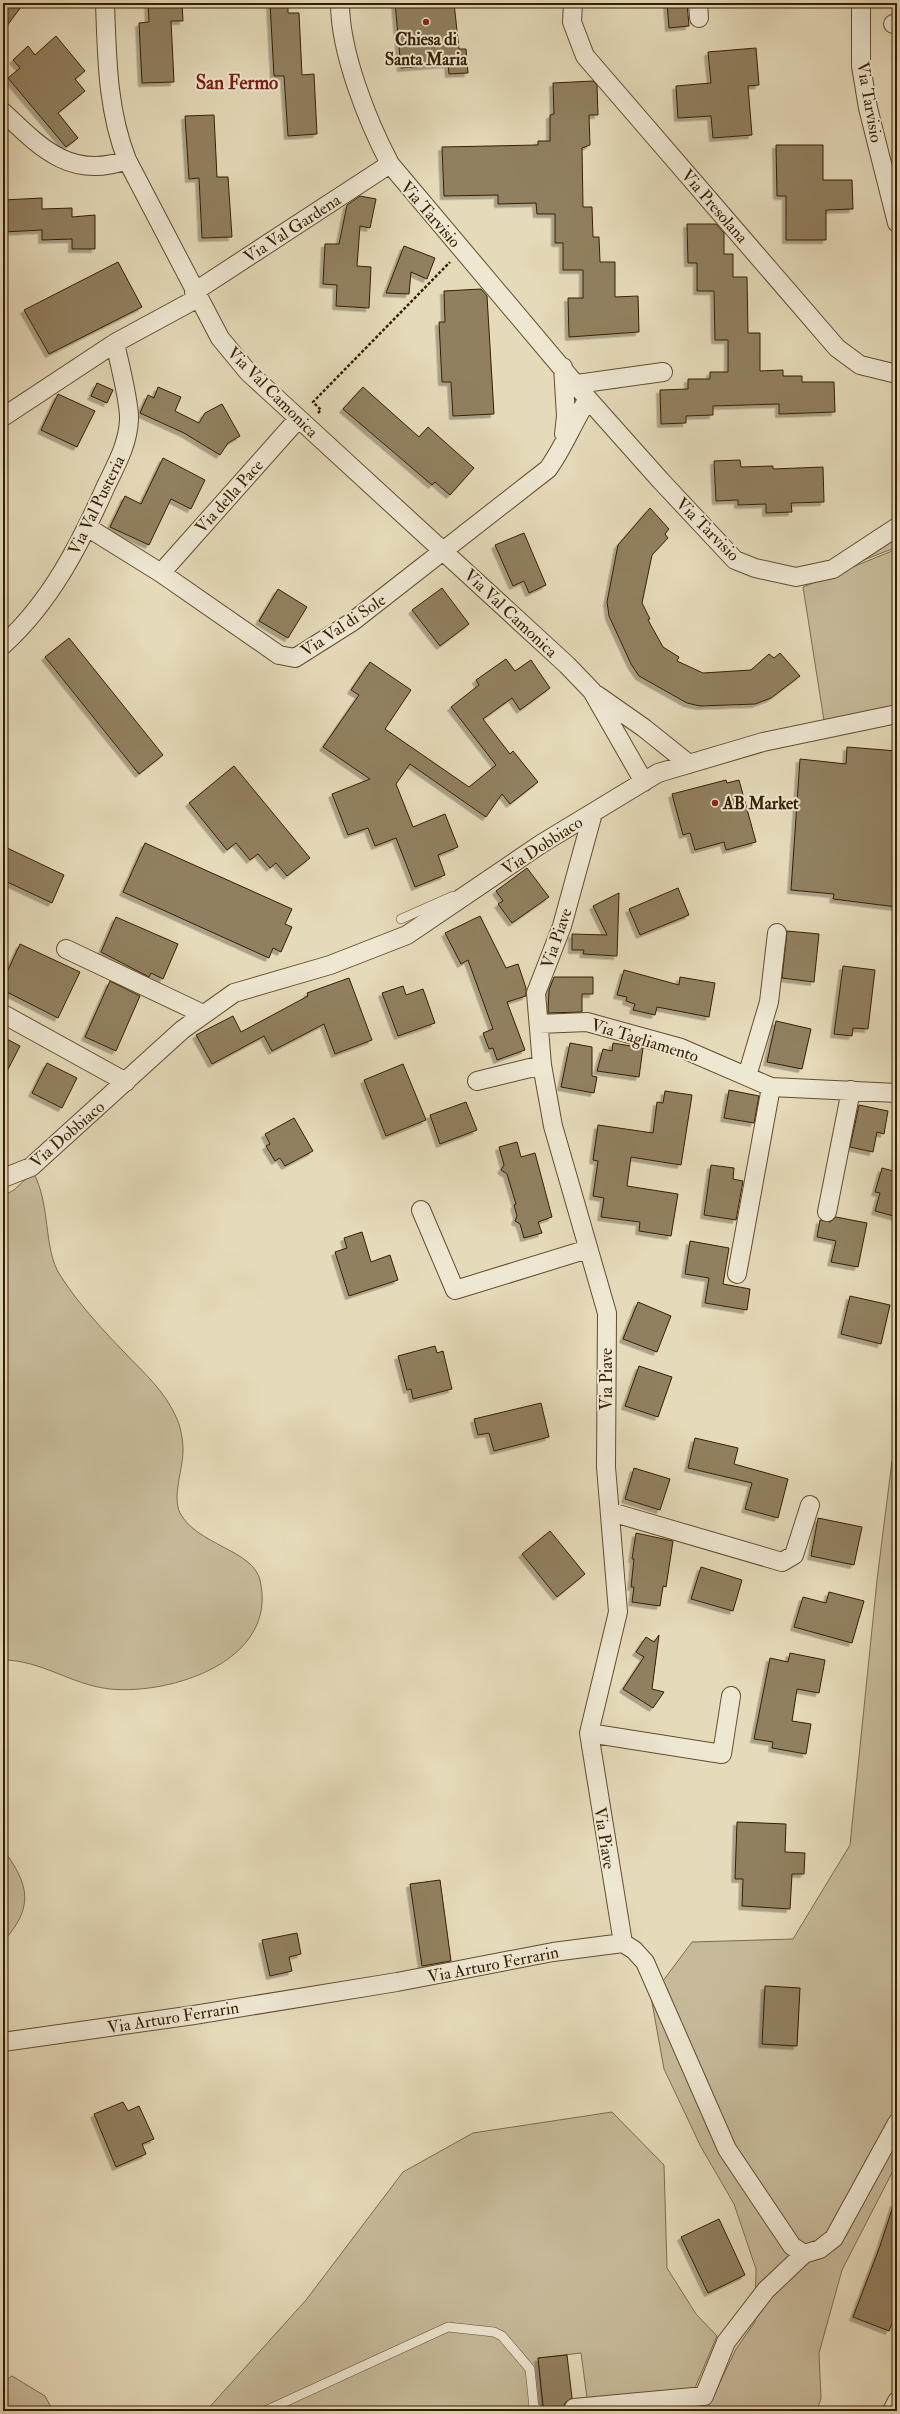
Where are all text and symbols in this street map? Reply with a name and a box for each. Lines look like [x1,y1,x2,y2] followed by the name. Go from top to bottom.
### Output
[421,17,431,27] marker: Chiesa di Santa Maria
[385,29,468,70] place label: Chiesa di Santa Maria
[852,60,887,144] street label: Via Tarvisio
[196,71,278,95] district label: San Fermo
[677,165,753,248] street label: Via Presolana
[396,177,465,252] street label: Via Tarvisio
[240,189,346,268] street label: Via Val Gardena
[223,342,323,443] street label: Via Val Camonica
[63,451,130,558] street label: Via Val Pusteria
[191,455,268,538] street label: Via della Pace
[671,493,744,566] street label: Via Tarvisio
[460,565,563,663] street label: Via Val Camonica
[297,589,390,662] street label: Via Val di Sole
[722,793,799,814] place label: AB Market
[710,798,720,808] marker: AB Market
[498,812,587,879] street label: Via Dobbiaco
[536,905,577,971] street label: Via Piave
[588,1014,701,1067] street label: Via Tagliamento
[26,1096,109,1173] street label: Via Dobbiaco
[596,1348,617,1410] street label: Via Piave
[589,1806,620,1871] street label: Via Piave
[426,1941,561,1988] street label: Via Arturo Ferrarin
[106,1997,241,2038] street label: Via Arturo Ferrarin

